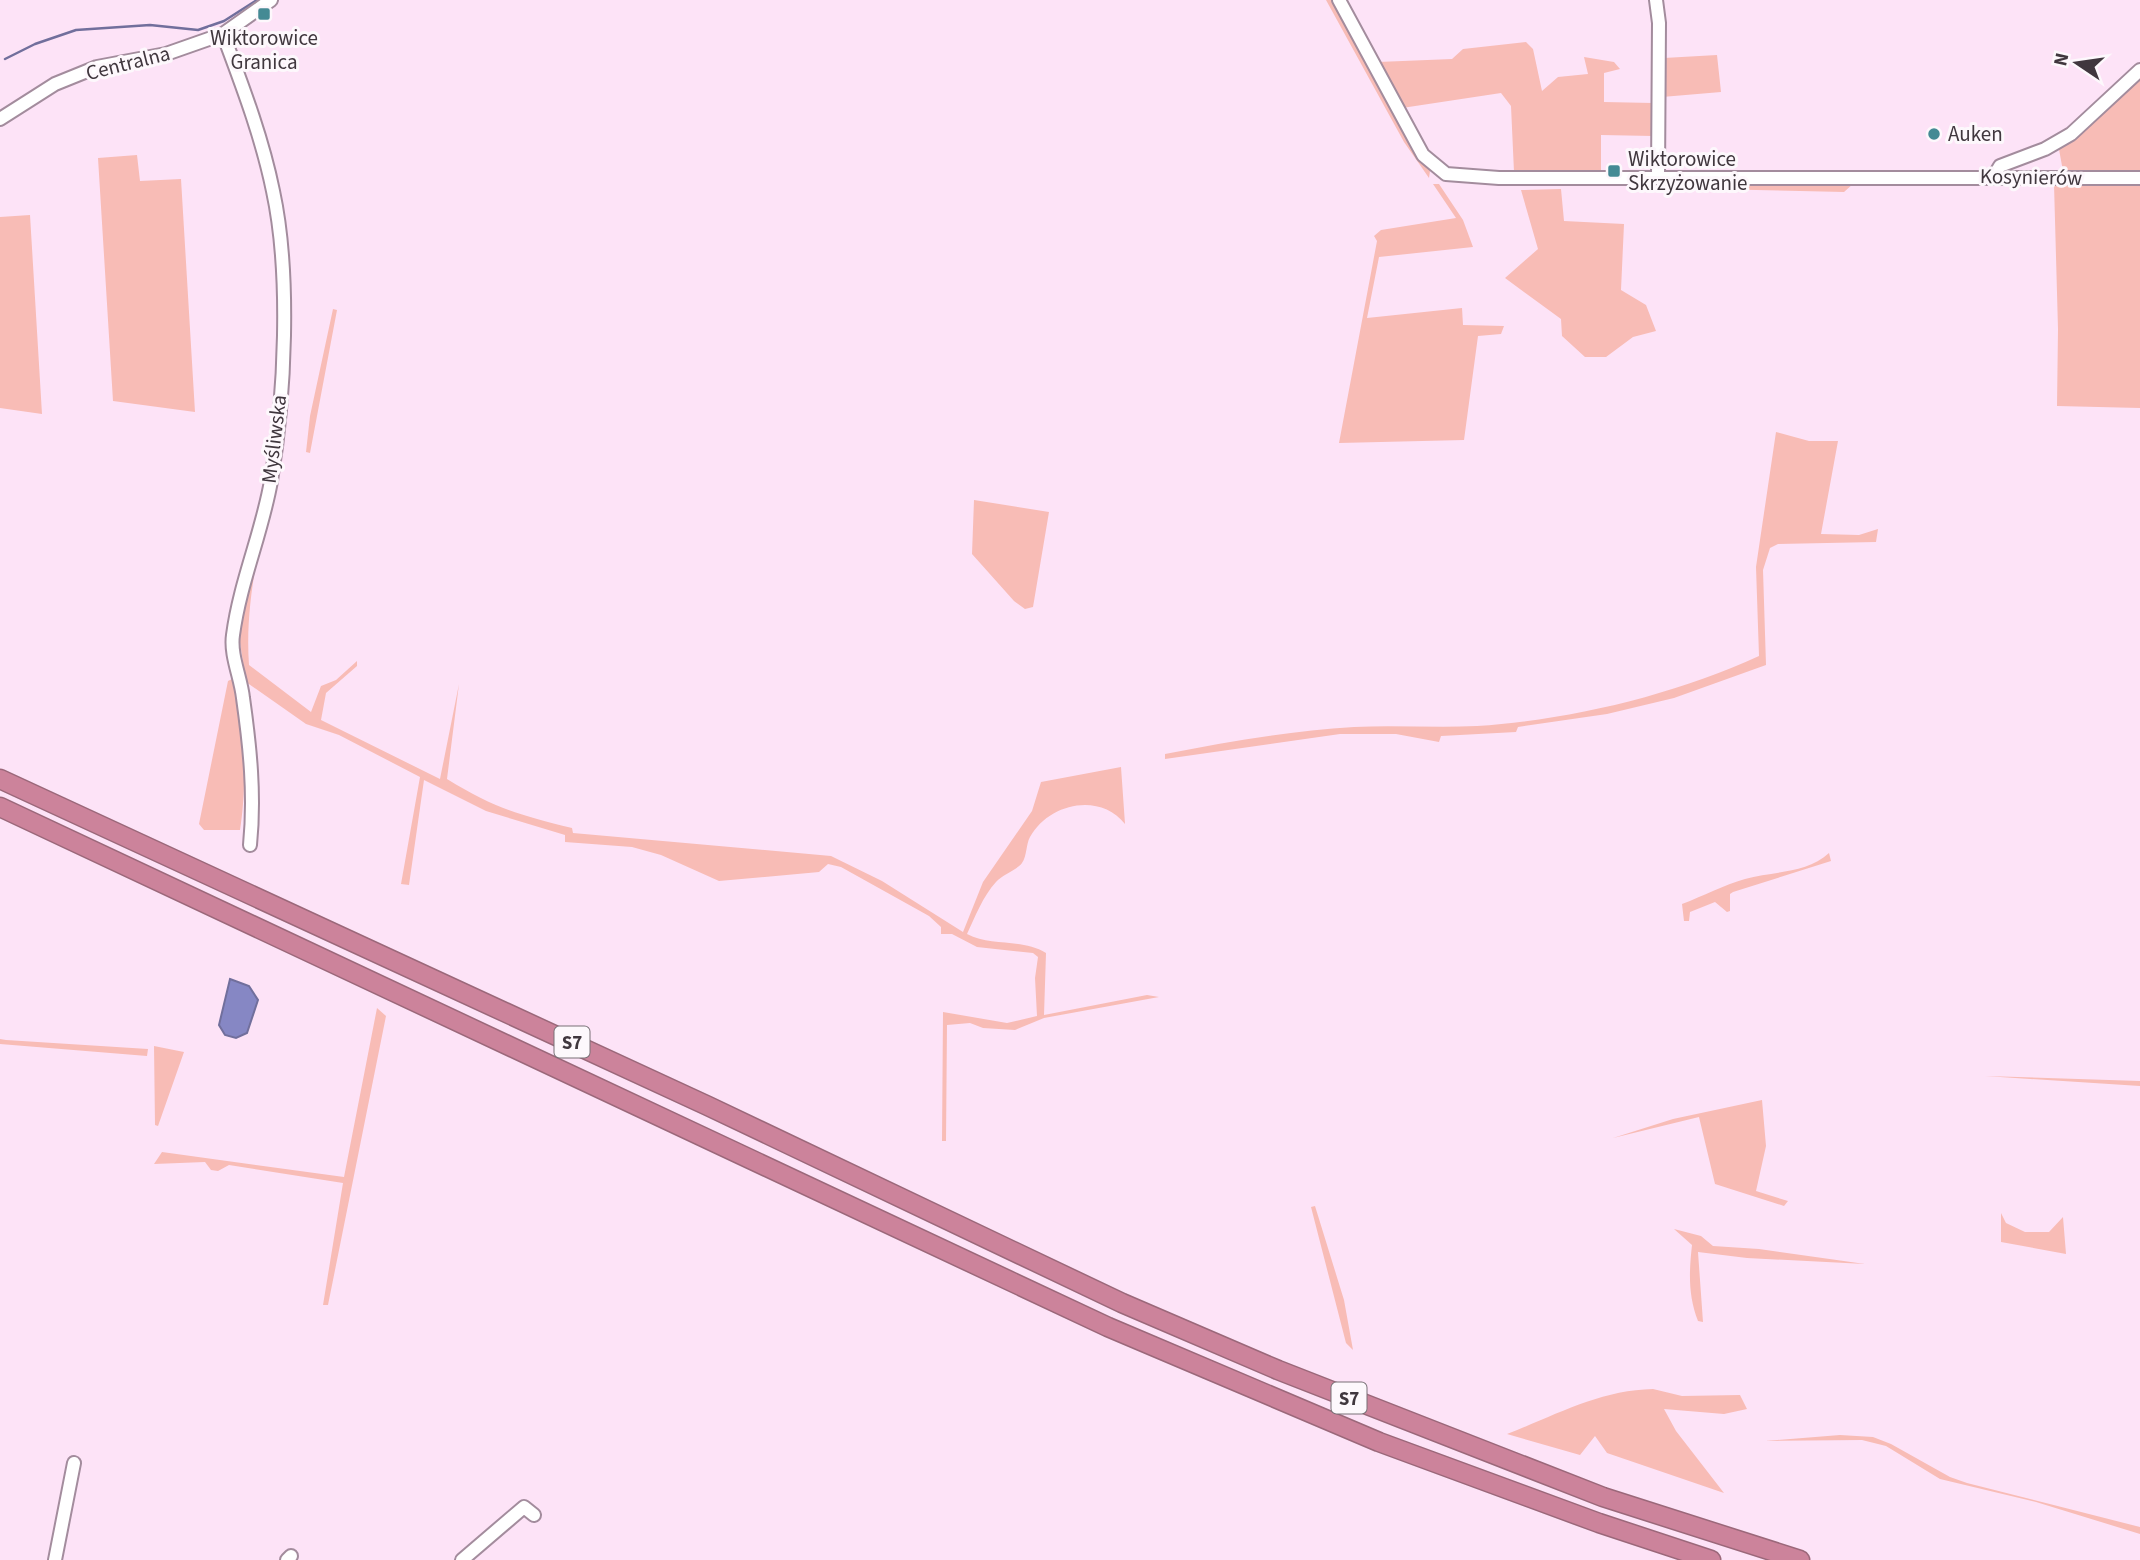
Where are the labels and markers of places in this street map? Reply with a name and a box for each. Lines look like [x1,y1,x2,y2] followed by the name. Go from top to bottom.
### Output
[256,6,272,22] marker: Wiktorowice Granica
[210,23,318,77] place label: Wiktorowice Granica
[1948,119,2003,149] place label: Auken
[1926,126,1942,142] marker: Auken
[1628,144,1748,198] place label: Wiktorowice Skrzyżowanie
[1606,163,1622,179] marker: Wiktorowice Skrzyżowanie

